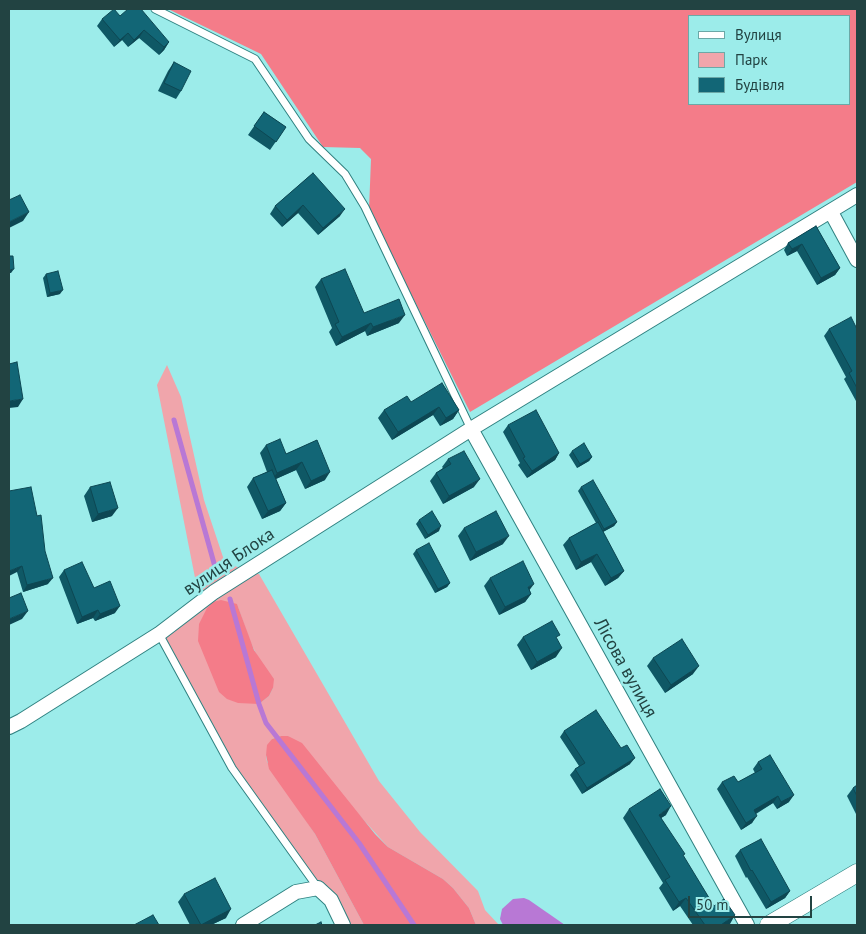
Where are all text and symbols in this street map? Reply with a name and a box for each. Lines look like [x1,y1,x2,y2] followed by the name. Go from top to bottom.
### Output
[688,15,851,105] legend
[735,25,782,44] text: Вулиця
[735,50,768,69] text: Парк
[735,75,784,94] text: Будівля
[179,524,279,600] street label: вулиця Блока
[589,614,661,722] street label: Лісова вулиця
[691,886,815,918] scale bar
[696,895,729,914] text: 50 m

